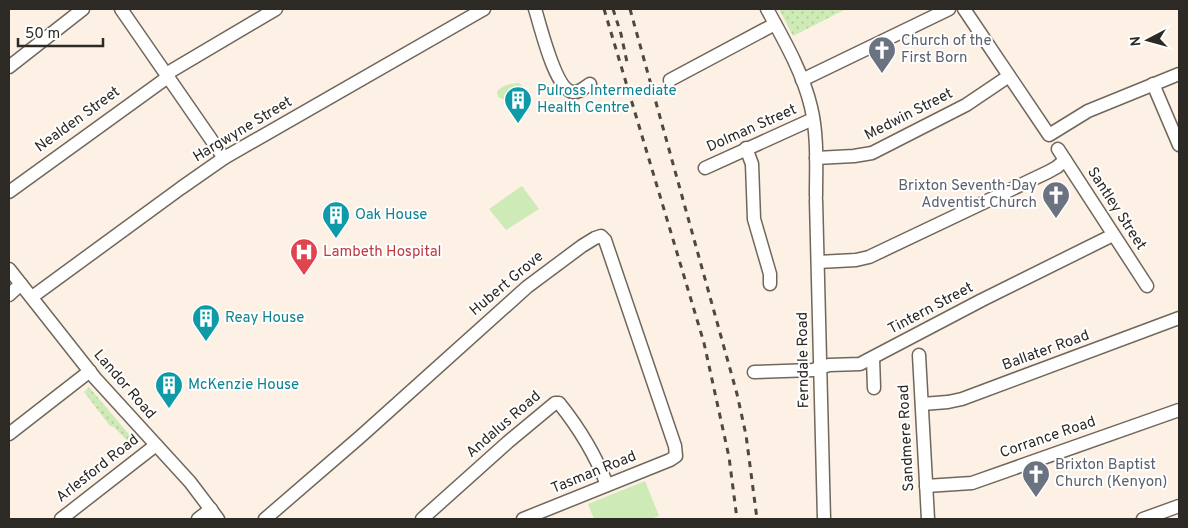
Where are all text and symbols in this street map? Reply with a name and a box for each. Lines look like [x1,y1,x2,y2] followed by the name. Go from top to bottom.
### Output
[18,15,102,47] scale bar
[1123,15,1173,65] north arrow
[25,25,60,44] text: 50 m
[901,32,992,68] place label: Church of the First Born
[867,35,897,74] church icon: Church of the First Born
[1128,35,1146,47] text: N
[537,82,677,118] place label: Pulross Intermediate Health Centre
[32,83,124,157] street label: Nealden Street
[503,85,533,124] building icon: Pulross Intermediate Health Centre
[862,85,956,145] street label: Medwin Street
[190,93,296,167] street label: Hargwyne Street
[704,101,800,157] street label: Dolman Street
[1082,164,1150,254] street label: Santley Street
[898,177,1037,213] place label: Brixton Seventh-Day Adventist Church
[1041,180,1071,219] church icon: Brixton Seventh-Day Adventist Church
[321,200,351,239] building icon: Oak House
[355,206,427,225] place label: Oak House
[289,237,319,276] hospital icon: Lambeth Hospital
[323,243,442,262] place label: Lambeth Hospital
[466,248,548,320] street label: Hubert Grove
[885,279,977,339] street label: Tintern Street
[191,303,221,342] building icon: Reay House
[225,309,304,328] place label: Reay House
[794,312,814,408] street label: Ferndale Road
[1000,326,1092,376] street label: Ballater Road
[89,346,159,424] street label: Landor Road
[154,370,184,409] building icon: McKenzie House
[188,376,299,395] place label: McKenzie House
[895,384,919,492] street label: Sandmere Road
[463,387,545,463] street label: Andalus Road
[998,413,1098,463] street label: Corrance Road
[53,431,143,507] street label: Arlesford Road
[549,447,639,499] street label: Tasman Road
[1055,456,1167,492] place label: Brixton Baptist Church (Kenyon)
[1021,459,1051,498] church icon: Brixton Baptist Church (Kenyon)

